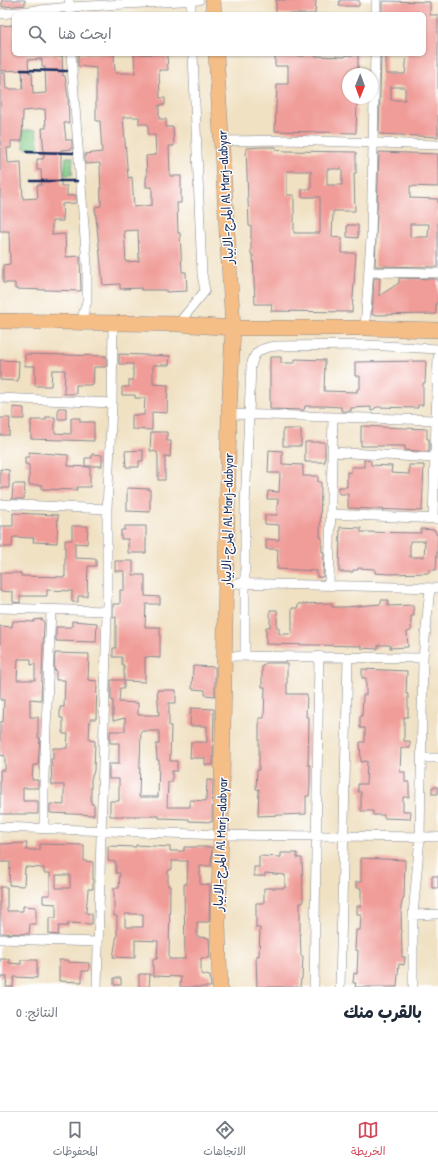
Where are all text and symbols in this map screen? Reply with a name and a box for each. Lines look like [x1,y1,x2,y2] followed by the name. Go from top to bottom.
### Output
[12,12,426,56] search box
[26,23,48,45] icon: search
[58,23,112,44] text: ابحث هنا
[342,68,378,104] north arrow
[213,130,239,265] street label: المرج-الابيار Al Marj-alabyar
[217,453,238,588] street label: المرج-الابيار Al Marj-alabyar
[209,777,232,912] street label: المرج-الابيار Al Marj-alabyar
[344,1000,422,1023] text: بالقرب منك
[16,1003,58,1021] text: النتائج: 0
[53,1119,98,1161] tab: المحفوظات
[203,1119,246,1161] tab: الاتجاهات
[351,1119,385,1161] tab: الخريطة

